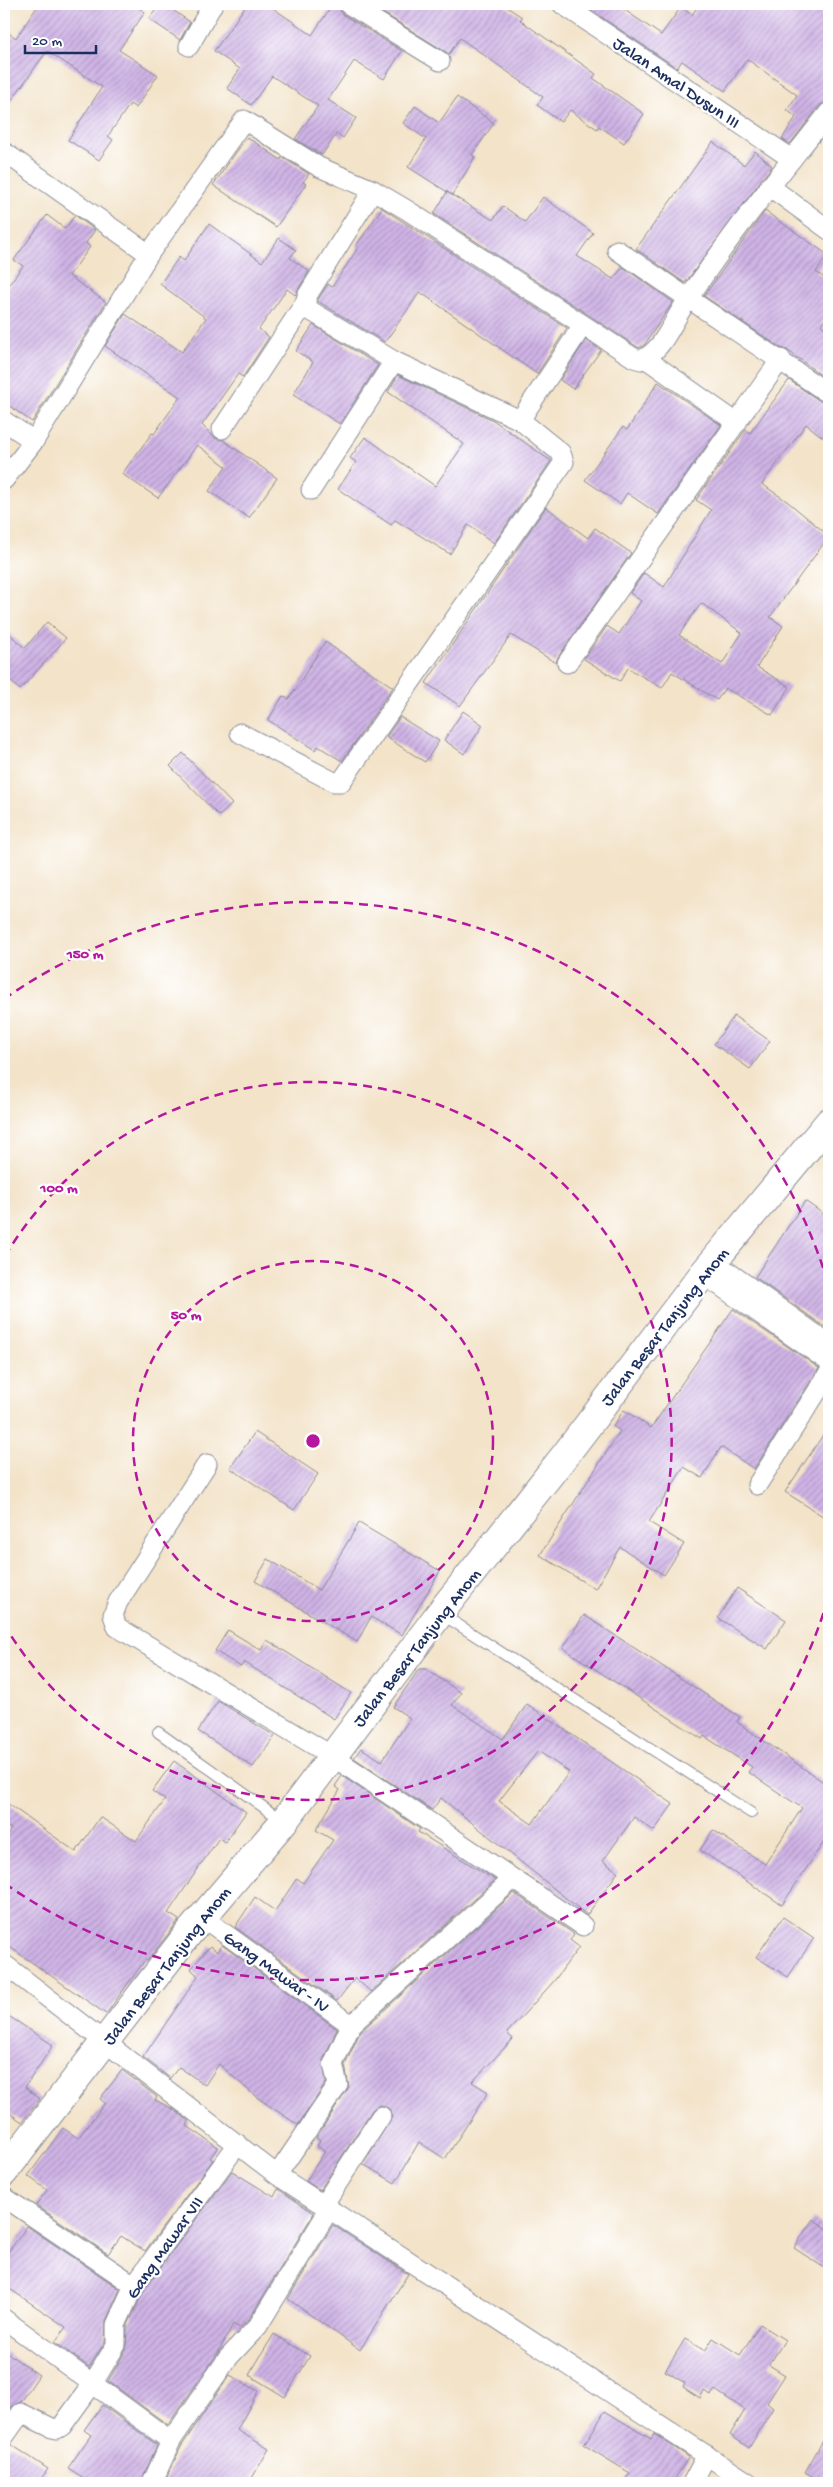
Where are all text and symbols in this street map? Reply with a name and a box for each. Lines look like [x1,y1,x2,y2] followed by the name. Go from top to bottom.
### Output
[25,22,96,54] scale bar
[32,33,62,51] text: 20 m
[608,34,743,134] street label: Jalan Amal Dusun III
[66,946,104,964] text: 150 m
[39,1180,78,1198] text: 100 m
[597,1244,735,1411] street label: Jalan Besar Tanjung Anom
[171,1307,202,1325] text: 50 m
[304,1432,322,1450] centre of rings
[349,1565,487,1732] street label: Jalan Besar Tanjung Anom
[99,1883,237,2050] street label: Jalan Besar Tanjung Anom
[219,1928,333,2018] street label: Gang Mawar - IV
[123,2193,209,2304] street label: Gang Mawar VII

